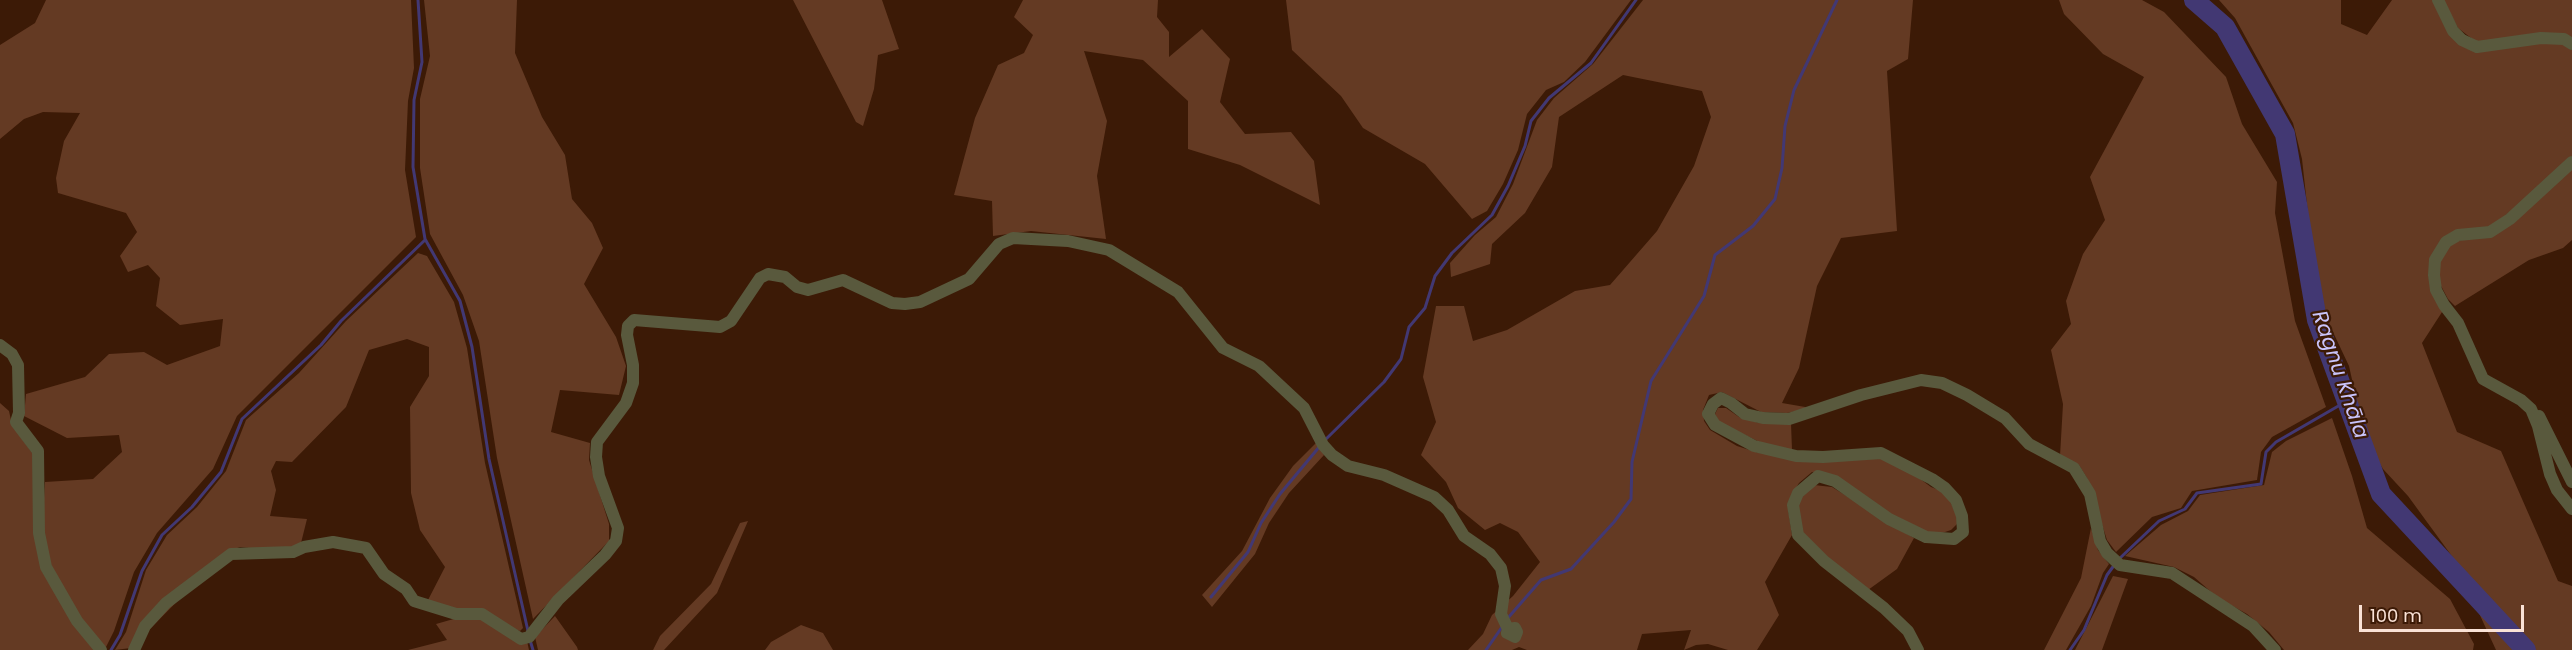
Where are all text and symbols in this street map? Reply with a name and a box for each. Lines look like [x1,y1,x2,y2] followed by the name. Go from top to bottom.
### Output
[2305,308,2373,442] water label: Ragnu Khāla
[2362,593,2527,631] scale bar
[2370,603,2422,628] text: 100 m

